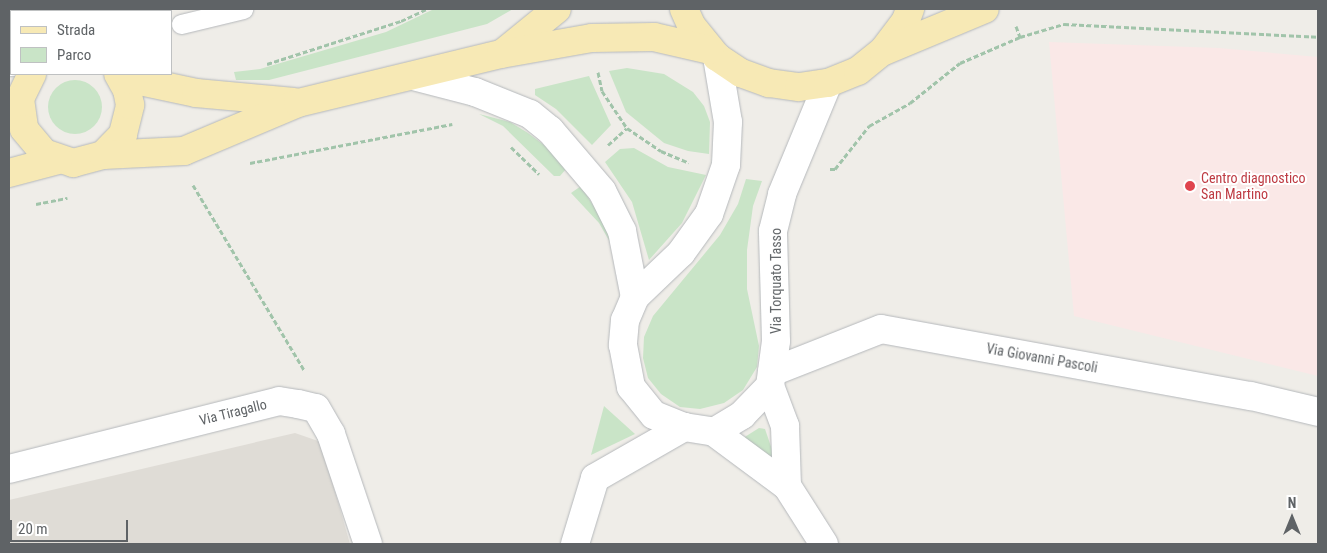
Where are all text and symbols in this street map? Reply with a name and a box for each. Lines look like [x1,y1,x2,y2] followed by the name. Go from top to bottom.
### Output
[10,10,172,75] legend
[57,21,95,39] text: Strada
[57,46,91,64] text: Parco
[1201,170,1306,202] place label: Centro diagnostico San Martino
[1183,179,1197,193] marker: Centro diagnostico San Martino
[768,228,784,334] street label: Via Torquato Tasso
[985,340,1099,376] street label: Via Giovanni Pascoli
[197,395,269,429] street label: Via Tiragallo
[1267,493,1317,543] north arrow
[1288,495,1296,511] text: N
[12,510,130,542] scale bar
[18,520,48,538] text: 20 m

